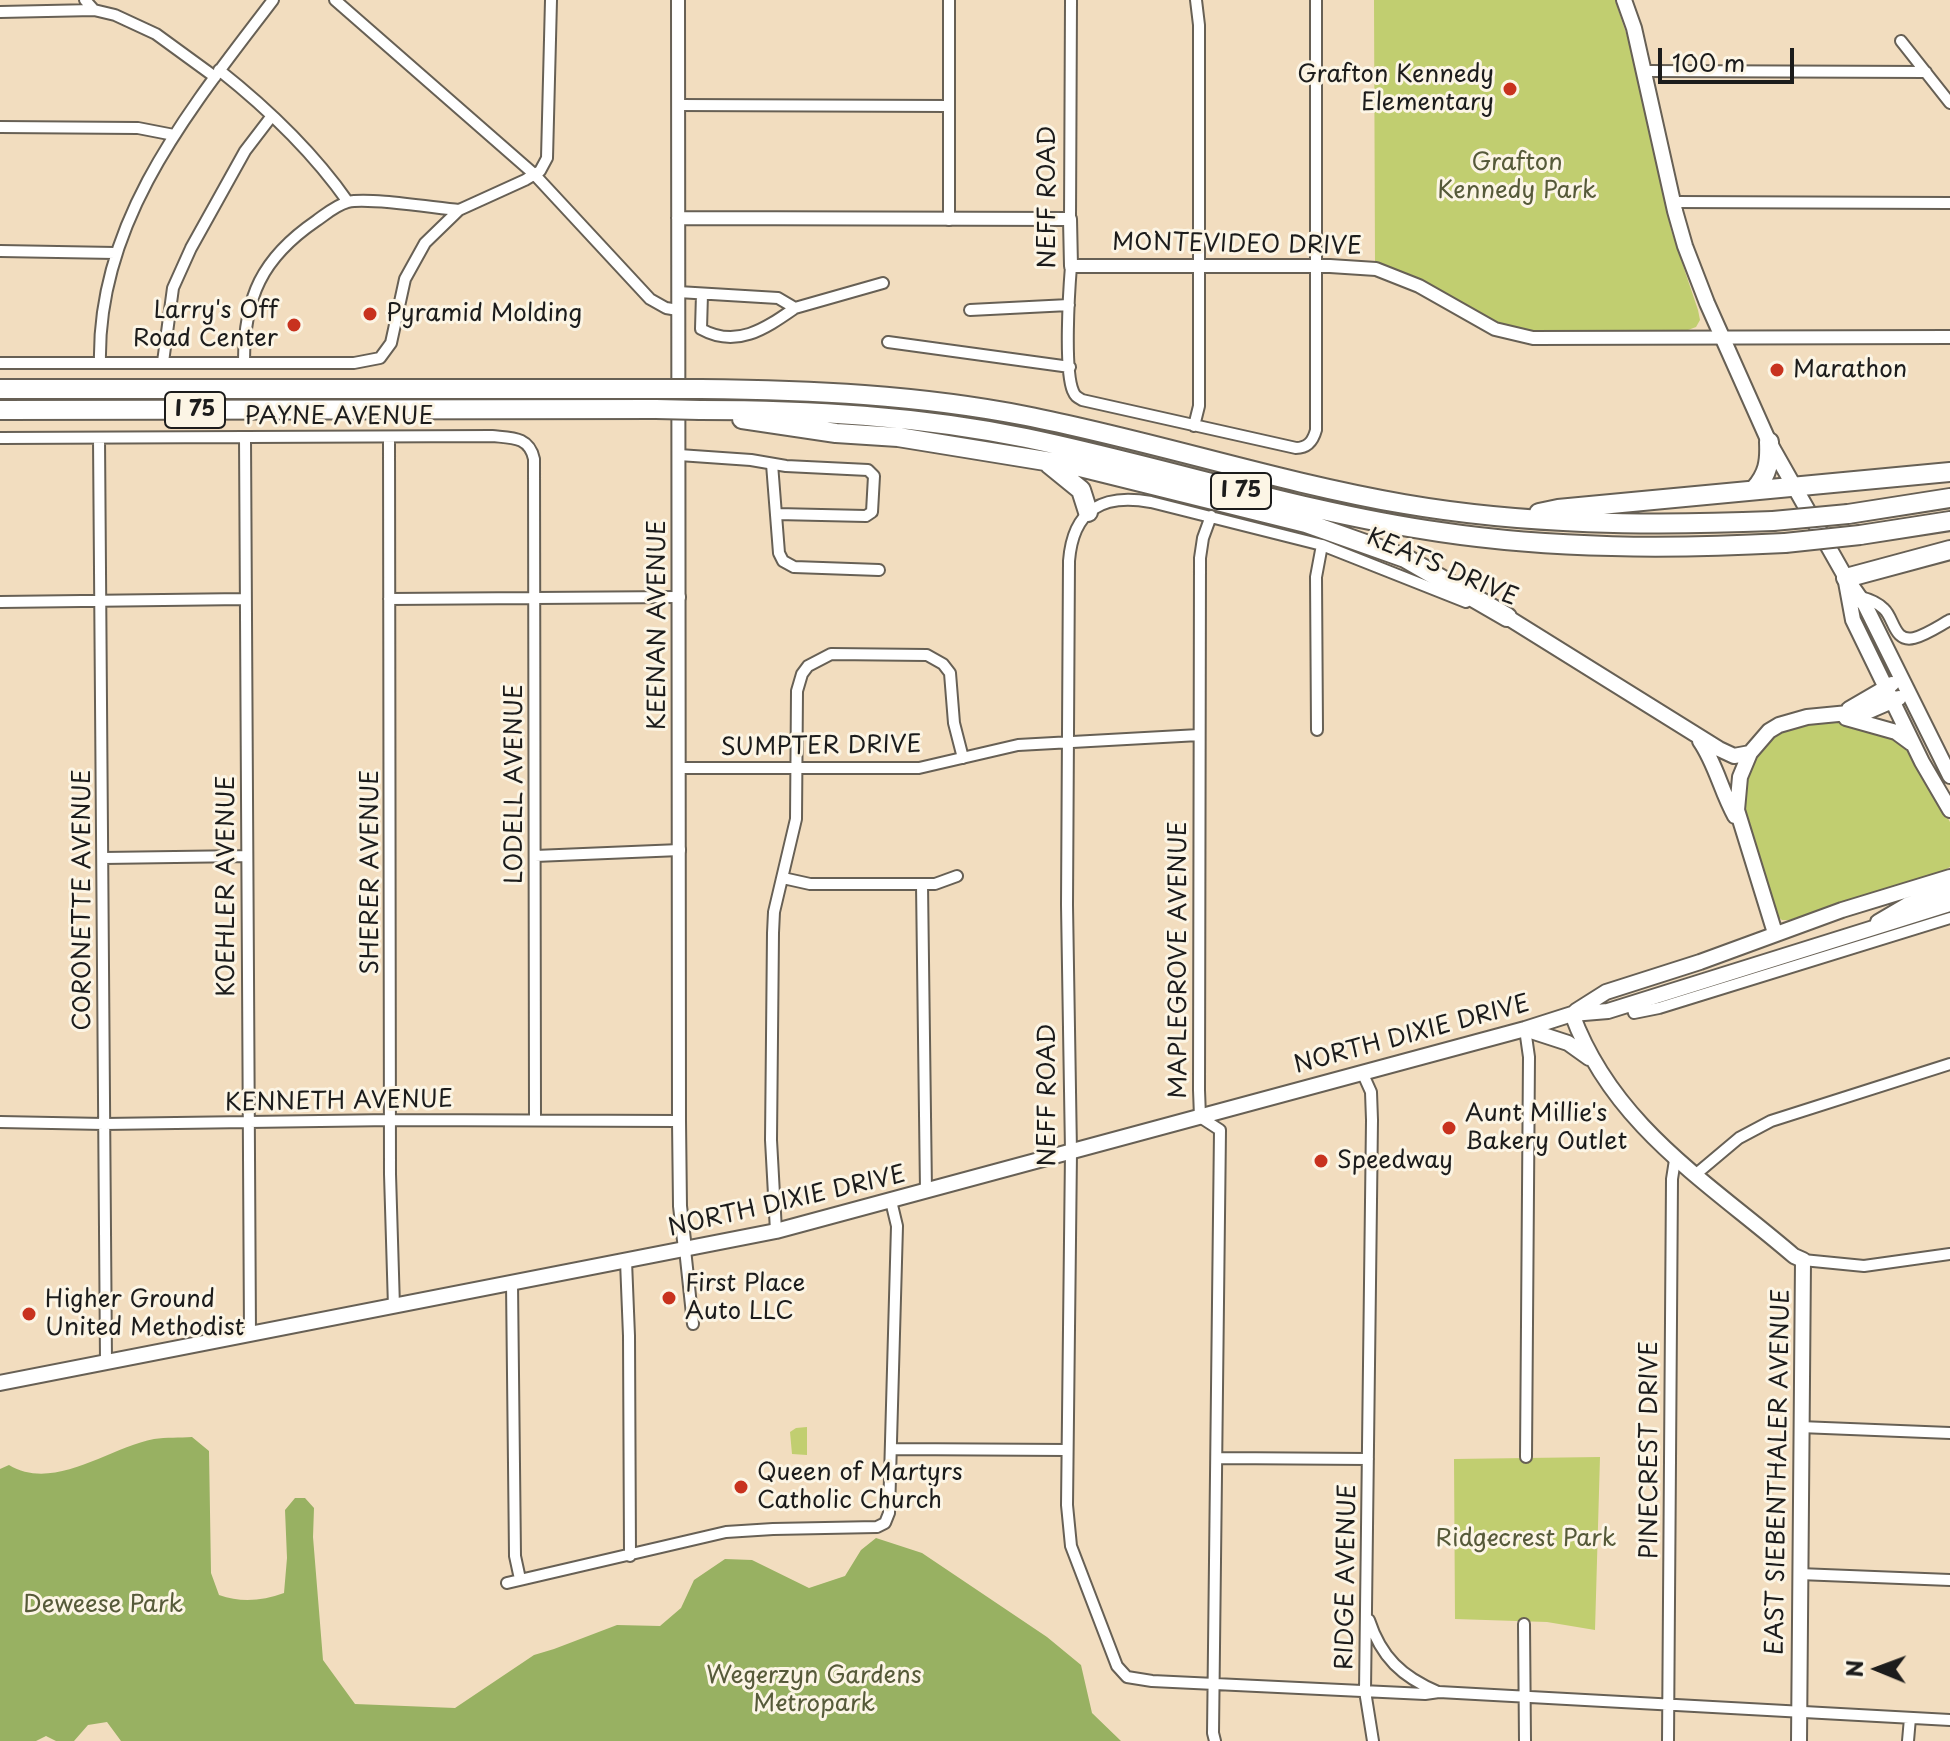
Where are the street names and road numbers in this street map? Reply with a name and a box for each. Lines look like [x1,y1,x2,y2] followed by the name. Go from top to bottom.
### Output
[1034,126,1062,268] street label: NEFF ROAD
[1112,228,1362,262] street label: MONTEVIDEO DRIVE
[165,392,225,428] road number: I 75
[244,403,434,431] street label: PAYNE AVENUE
[1211,473,1271,509] road number: I 75
[644,520,672,730] street label: KEENAN AVENUE
[1362,523,1522,613] street label: KEATS DRIVE
[501,684,529,884] street label: LODELL AVENUE
[720,731,922,763] street label: SUMPTER DRIVE
[69,769,97,1031] street label: CORONETTE AVENUE
[357,770,385,974] street label: SHERER AVENUE
[213,775,241,997] street label: KOEHLER AVENUE
[1165,821,1193,1099] street label: MAPLEGROVE AVENUE
[1291,990,1533,1080] street label: NORTH DIXIE DRIVE
[1034,1024,1062,1166] street label: NEFF ROAD
[225,1086,453,1118] street label: KENNETH AVENUE
[666,1161,908,1243] street label: NORTH DIXIE DRIVE
[1761,1289,1797,1655] street label: EAST SIEBENTHALER AVENUE
[1636,1341,1664,1559] street label: PINECREST DRIVE
[1331,1484,1363,1670] street label: RIDGE AVENUE

